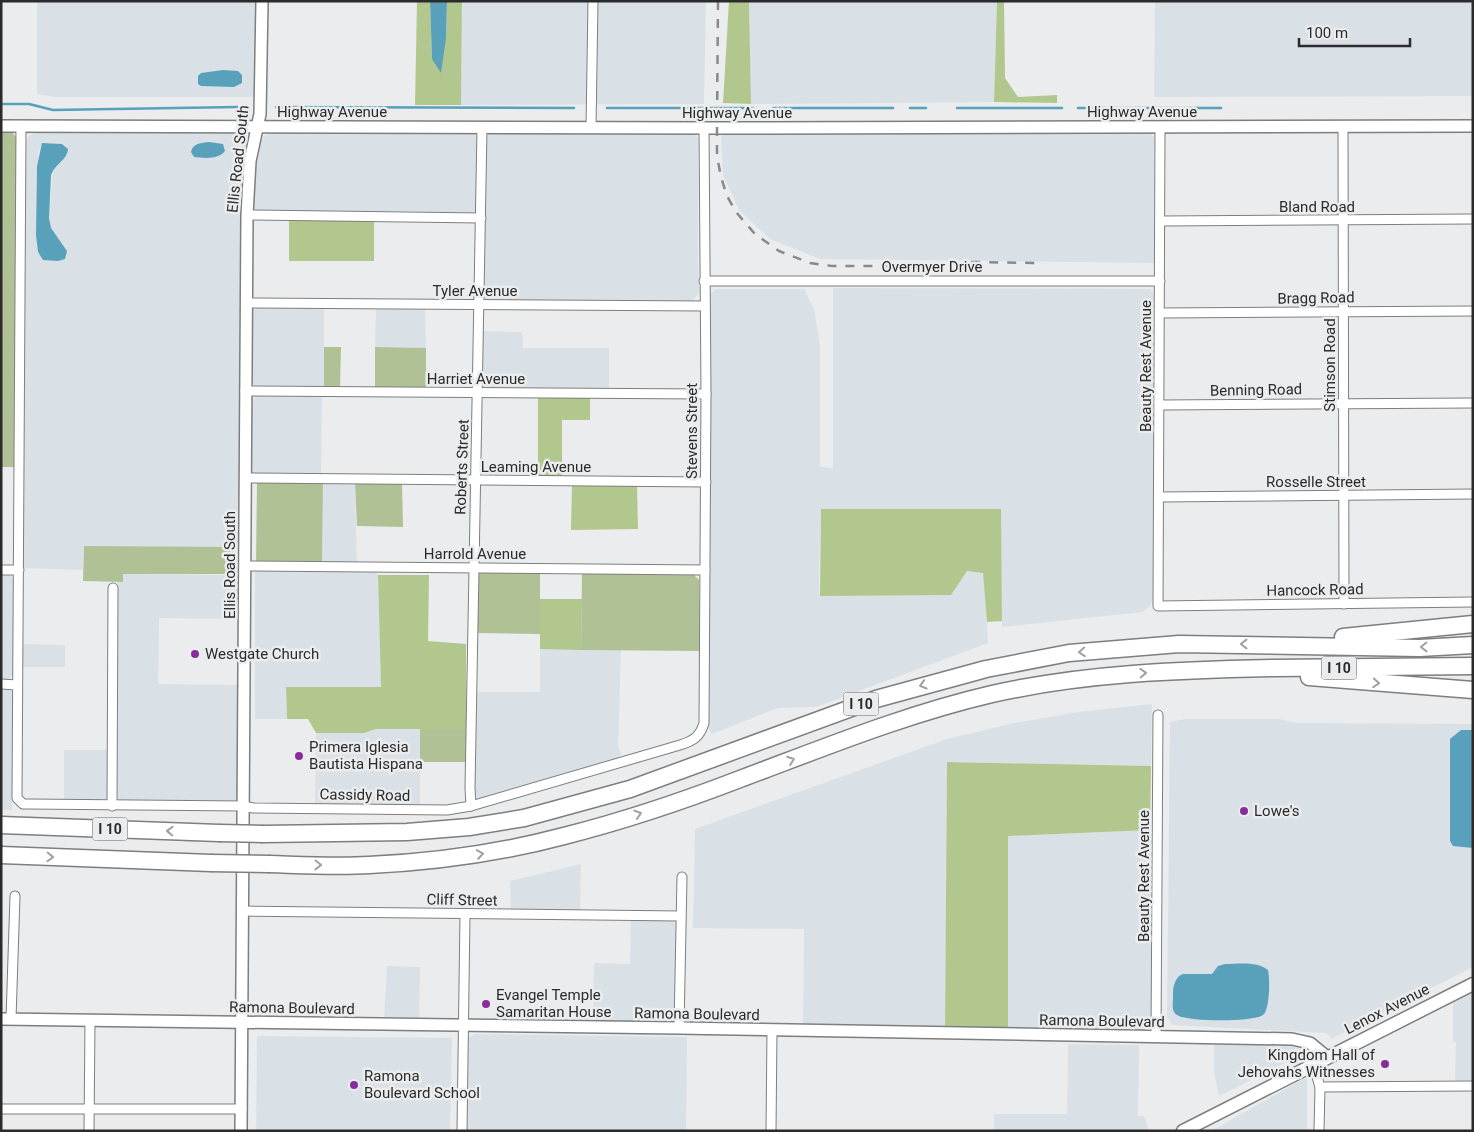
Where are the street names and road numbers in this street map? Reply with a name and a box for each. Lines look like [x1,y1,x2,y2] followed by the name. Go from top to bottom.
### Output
[277,103,387,121] street label: Highway Avenue
[1087,103,1197,121] street label: Highway Avenue
[223,104,253,214] street label: Ellis Road South
[682,104,792,122] street label: Highway Avenue
[1279,198,1355,216] street label: Bland Road
[881,258,983,276] street label: Overmyer Drive
[433,282,518,300] street label: Tyler Avenue
[1277,288,1355,308] street label: Bragg Road
[1137,300,1155,432] street label: Beauty Rest Avenue
[1321,318,1339,412] street label: Stimson Road
[427,370,525,388] street label: Harriet Avenue
[1210,380,1302,400] street label: Benning Road
[683,383,701,479] street label: Stevens Street
[451,419,473,515] street label: Roberts Street
[481,458,591,476] street label: Leaming Avenue
[1266,473,1366,491] street label: Rosselle Street
[221,511,239,619] street label: Ellis Road South
[424,545,526,563] street label: Harrold Avenue
[1266,580,1364,600] street label: Hancock Road
[1322,656,1356,680] road number: I 10
[844,692,878,716] road number: I 10
[319,785,411,805] street label: Cassidy Road
[1135,810,1153,942] street label: Beauty Rest Avenue
[92,818,128,841] road number: I 10
[426,890,498,910] street label: Cliff Street
[1342,980,1433,1038] street label: Lenox Avenue
[229,998,355,1018] street label: Ramona Boulevard
[634,1004,760,1024] street label: Ramona Boulevard
[1039,1011,1165,1031] street label: Ramona Boulevard

